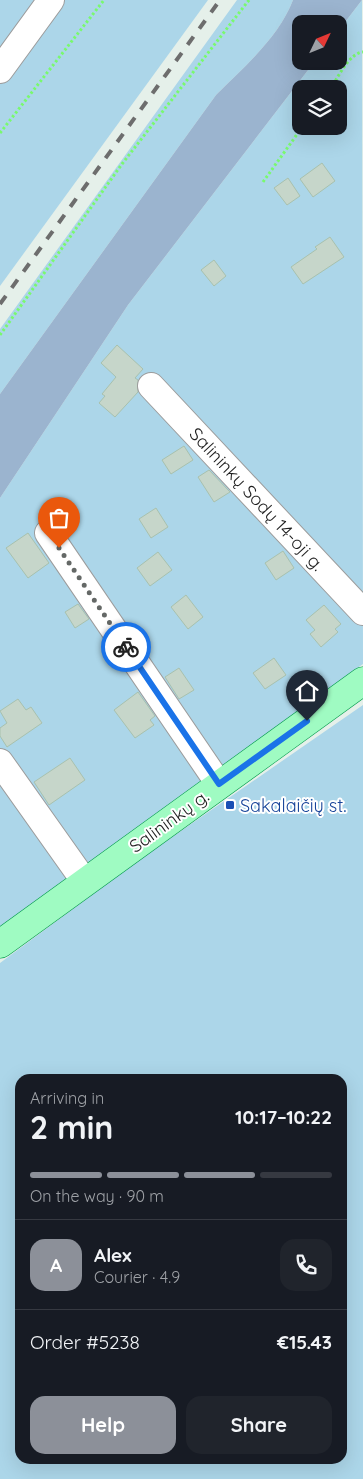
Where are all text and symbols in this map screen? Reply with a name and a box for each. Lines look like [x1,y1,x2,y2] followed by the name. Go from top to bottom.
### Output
[292,15,348,70] north arrow
[292,15,347,135] map controls
[292,80,347,135] button: layers
[185,423,329,575] street label: Salininkų Sodų 14-oji g.
[38,497,80,548] pin
[45,504,73,532] icon: bag
[101,622,151,672] courier
[112,633,140,661] icon: bike
[286,670,328,721] pin
[293,677,321,705] icon: home
[125,784,213,858] street label: Salininkų g.
[240,794,347,817] place label: Sakalaičių st.
[224,799,236,811] marker: Sakalaičių st.
[30,1088,104,1108] text: Arriving in
[235,1105,332,1129] text: 10:17–10:22
[30,1107,113,1147] text: 2 min
[30,1186,164,1206] text: On the way · 90 m
[280,1239,332,1291] button: phone
[94,1243,132,1267] text: Alex
[50,1253,62,1277] text: A
[94,1267,180,1287] text: Courier · 4.9
[30,1330,140,1354] text: Order #5238
[277,1330,332,1354] text: €15.43
[30,1396,176,1454] button: Help
[186,1396,332,1454] button: Share

